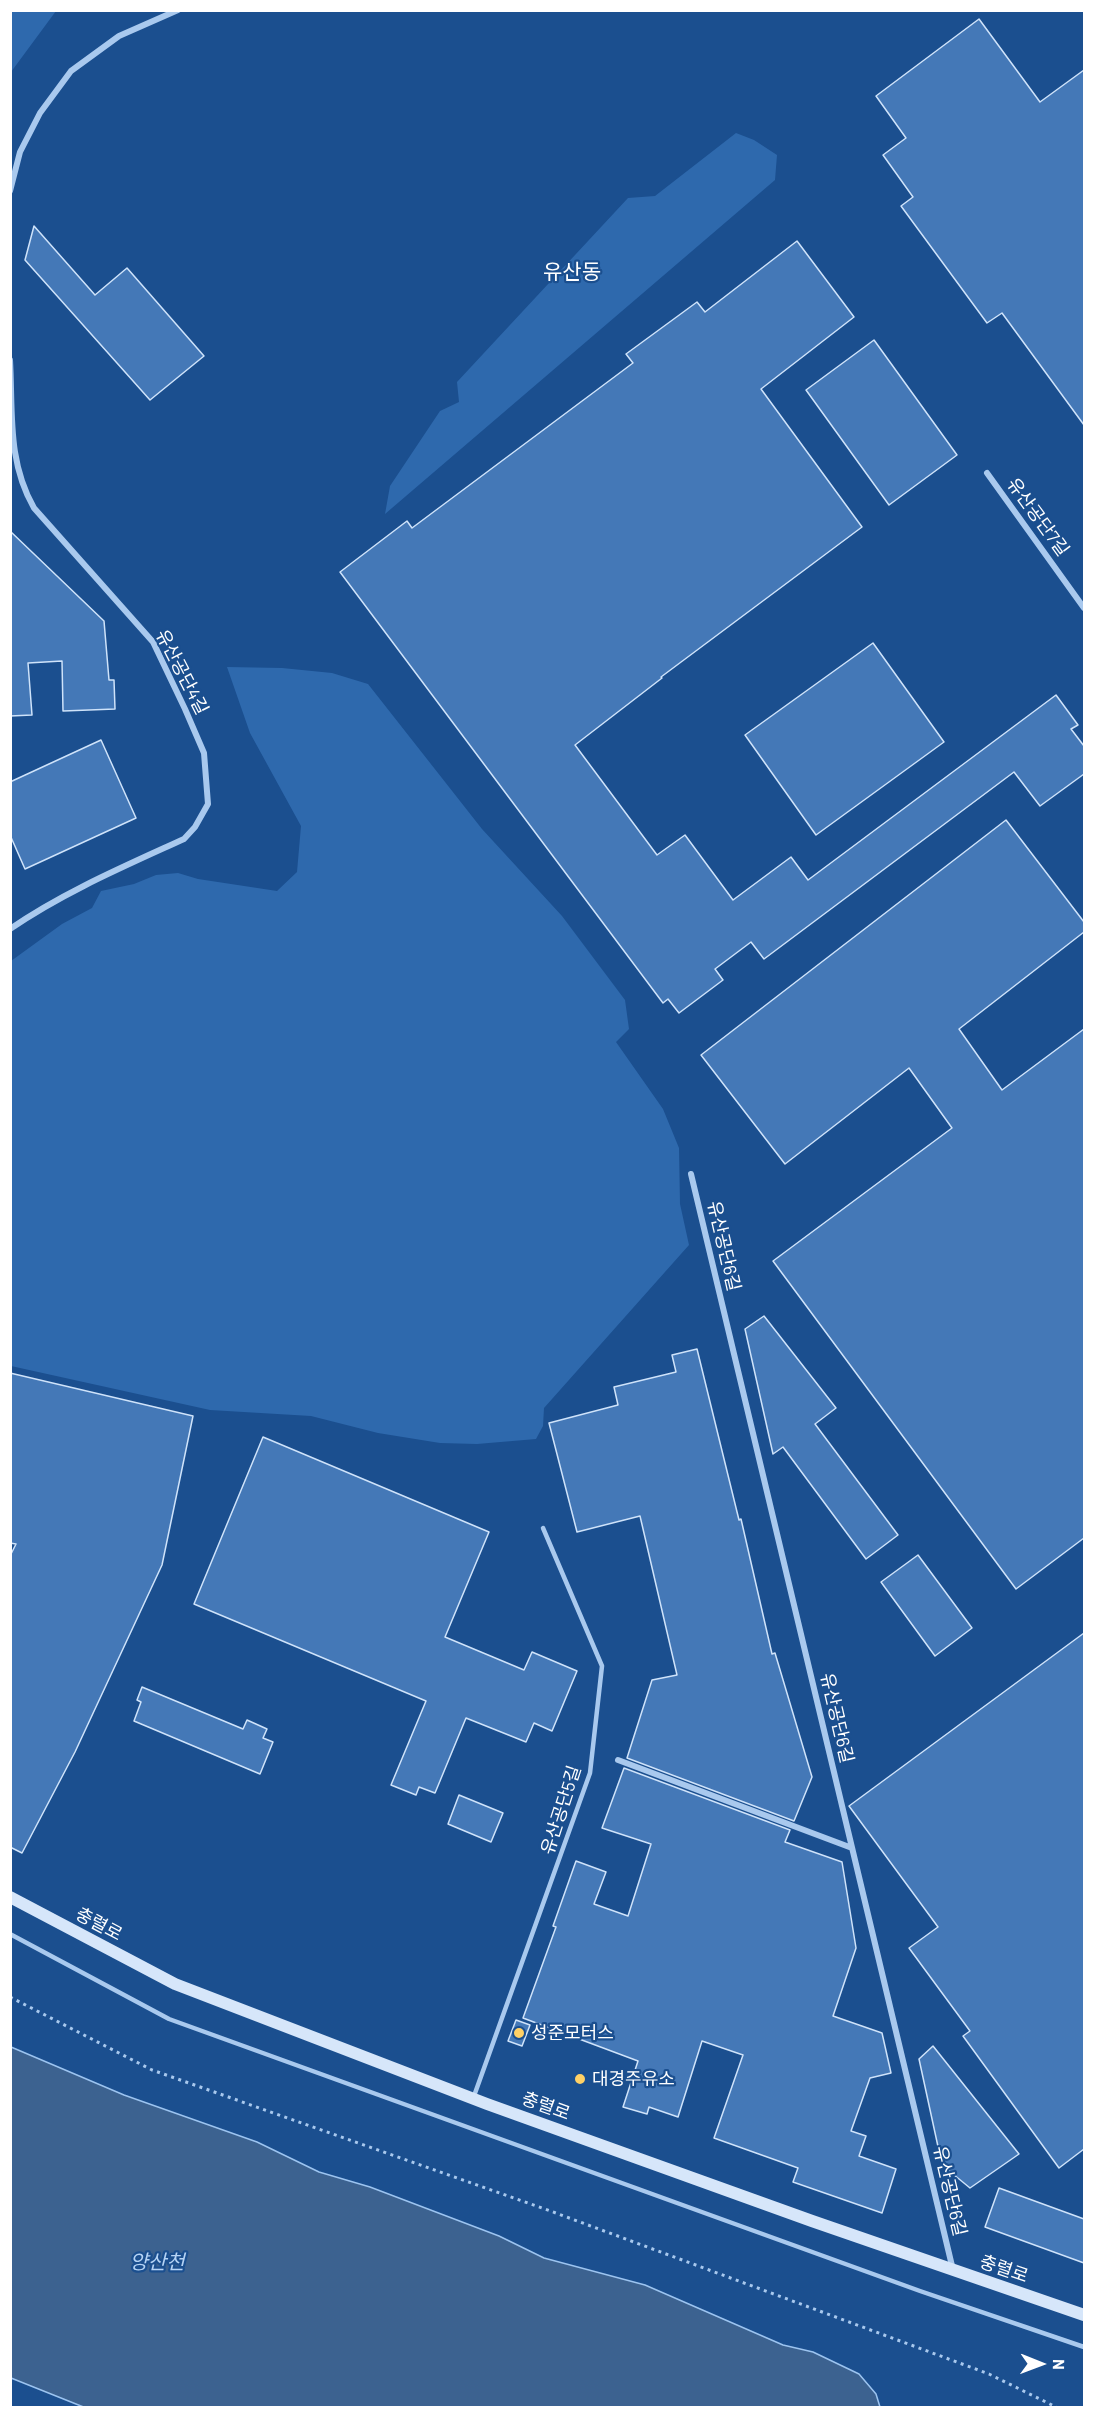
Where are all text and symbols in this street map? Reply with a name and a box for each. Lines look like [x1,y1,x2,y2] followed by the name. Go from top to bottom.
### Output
[543,259,601,285] district label: 유산동
[1002,474,1074,560] street label: 유산공단7길
[151,626,213,718] street label: 유산공단4길
[703,1199,745,1293] street label: 유산공단6길
[816,1671,858,1765] street label: 유산공단6길
[537,1763,585,1857] street label: 유산공단5길
[72,1903,126,1945] street label: 충렬로
[531,2022,614,2044] place label: 성준모터스
[512,2026,526,2040] marker: 성준모터스
[592,2068,675,2090] place label: 대경주유소
[573,2072,587,2086] marker: 대경주유소
[519,2087,573,2125] street label: 충렬로
[929,2144,971,2238] street label: 유산공단6길
[129,2250,185,2274] water label: 양산천
[977,2251,1031,2287] street label: 충렬로
[1011,2334,1071,2394] north arrow
[1050,2359,1069,2370] text: N

